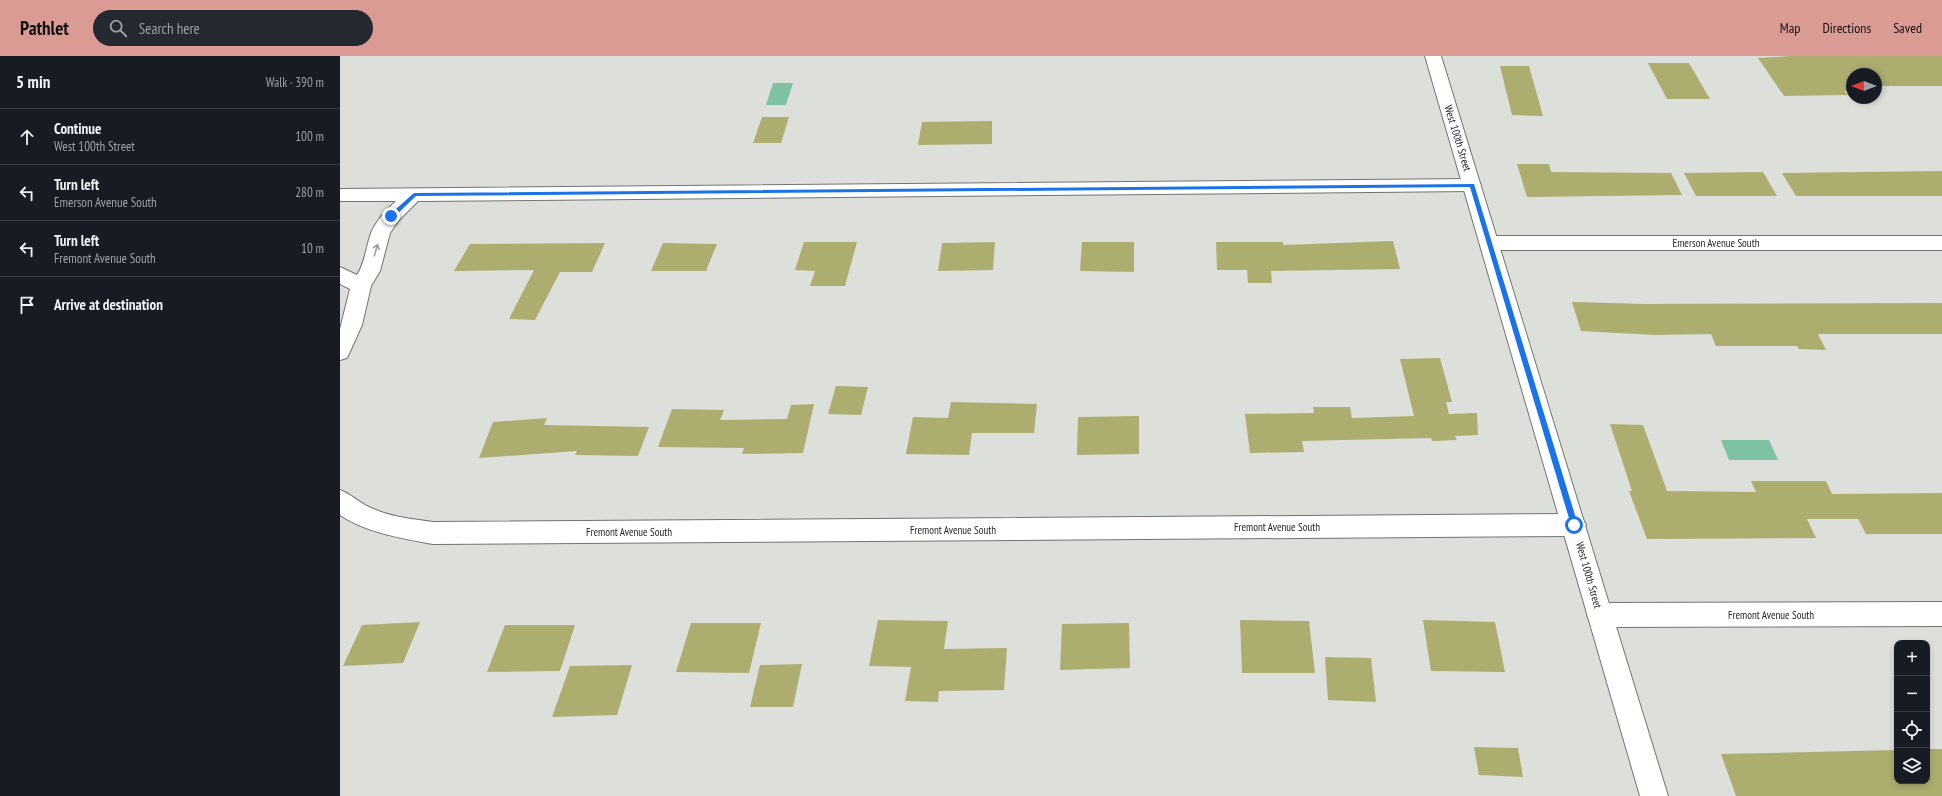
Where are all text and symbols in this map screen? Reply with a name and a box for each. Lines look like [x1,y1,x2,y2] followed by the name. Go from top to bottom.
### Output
[93,10,373,46] search box
[20,16,69,40] text: Pathlet
[107,17,129,39] icon: search
[139,19,200,38] text: Search here
[1780,19,1800,37] text: Map
[1822,19,1871,37] text: Directions
[1893,19,1922,37] text: Saved
[1846,68,1882,104] north arrow
[16,71,50,93] text: 5 min
[266,74,324,91] text: Walk · 390 m
[1441,103,1475,173] street label: West 100th Street
[54,119,101,138] text: Continue
[16,126,38,148] icon: ahead
[295,128,324,145] text: 100 m
[54,138,135,155] text: West 100th Street
[54,175,99,194] text: Turn left
[16,182,38,204] icon: left
[295,184,324,201] text: 280 m
[54,194,157,211] text: Emerson Avenue South
[382,207,400,225] route end
[54,231,99,250] text: Turn left
[1672,236,1760,250] street label: Emerson Avenue South
[16,238,38,260] icon: left
[301,240,324,257] text: 10 m
[373,244,380,257] one-way arrow
[54,250,156,267] text: Fremont Avenue South
[16,294,38,316] icon: arrive
[54,295,163,314] text: Arrive at destination
[1565,516,1583,534] route start
[1234,520,1320,534] street label: Fremont Avenue South
[910,523,996,537] street label: Fremont Avenue South
[586,525,672,539] street label: Fremont Avenue South
[1573,540,1605,610] street label: West 100th Street
[1728,608,1814,622] street label: Fremont Avenue South
[1894,640,1930,784] map controls
[1894,640,1930,676] button: +
[1894,676,1930,712] button: −
[1894,712,1930,748] button: locate
[1894,748,1930,784] button: layers

